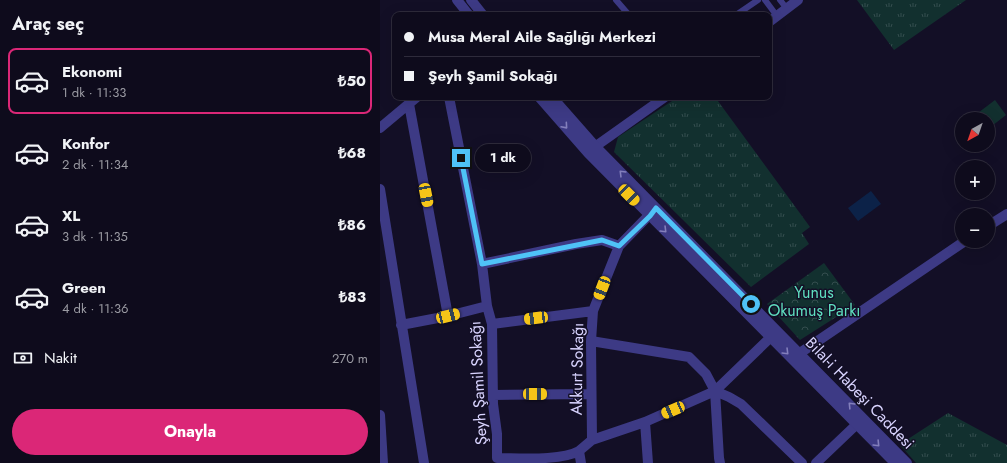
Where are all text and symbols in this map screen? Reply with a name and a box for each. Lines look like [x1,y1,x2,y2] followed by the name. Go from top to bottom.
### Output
[12,11,84,37] text: Araç seç
[428,26,656,48] text: Musa Meral Aile Sağlığı Merkezi
[62,61,122,83] text: Ekonomi
[14,63,50,99] icon: car
[428,65,557,87] text: Şeyh Şamil Sokağı
[338,70,366,92] text: ₺50
[62,83,126,102] text: 1 dk · 11:33
[955,112,995,152] north arrow
[955,112,995,248] map controls
[560,122,567,129] one-way arrow
[62,133,110,155] text: Konfor
[14,135,50,171] icon: car
[338,142,366,164] text: ₺68
[475,144,531,172] callout: 1 dk
[490,148,516,167] text: 1 dk
[452,149,470,167] route end
[62,155,128,174] text: 2 dk · 11:34
[955,160,995,200] button: +
[619,170,627,178] one-way arrow
[418,182,434,208] car
[616,182,642,208] car
[62,205,80,227] text: XL
[14,207,50,243] icon: car
[955,208,995,248] button: −
[338,214,366,236] text: ₺86
[659,225,667,233] one-way arrow
[62,227,128,246] text: 3 dk · 11:35
[592,275,612,301] car
[62,277,106,299] text: Green
[14,279,50,315] icon: car
[768,281,860,322] park label: Yunus Okumuş Parkı
[339,286,366,308] text: ₺83
[742,295,760,313] route start
[62,299,129,318] text: 4 dk · 11:36
[435,307,461,325] car
[523,311,549,325] car
[463,320,493,446] street label: Şeyh Şamil Sokağı
[565,323,589,415] street label: Akkurt Sokağı
[800,332,920,454] street label: Bilal-i Habeşi Caddesi
[12,347,34,369] icon: cash
[44,347,77,369] text: Nakit
[781,347,789,355] one-way arrow
[332,349,368,368] text: 270 m
[523,388,547,400] car
[660,400,686,420] car
[848,402,855,410] one-way arrow
[12,409,368,455] button: Onayla
[872,439,880,447] one-way arrow

